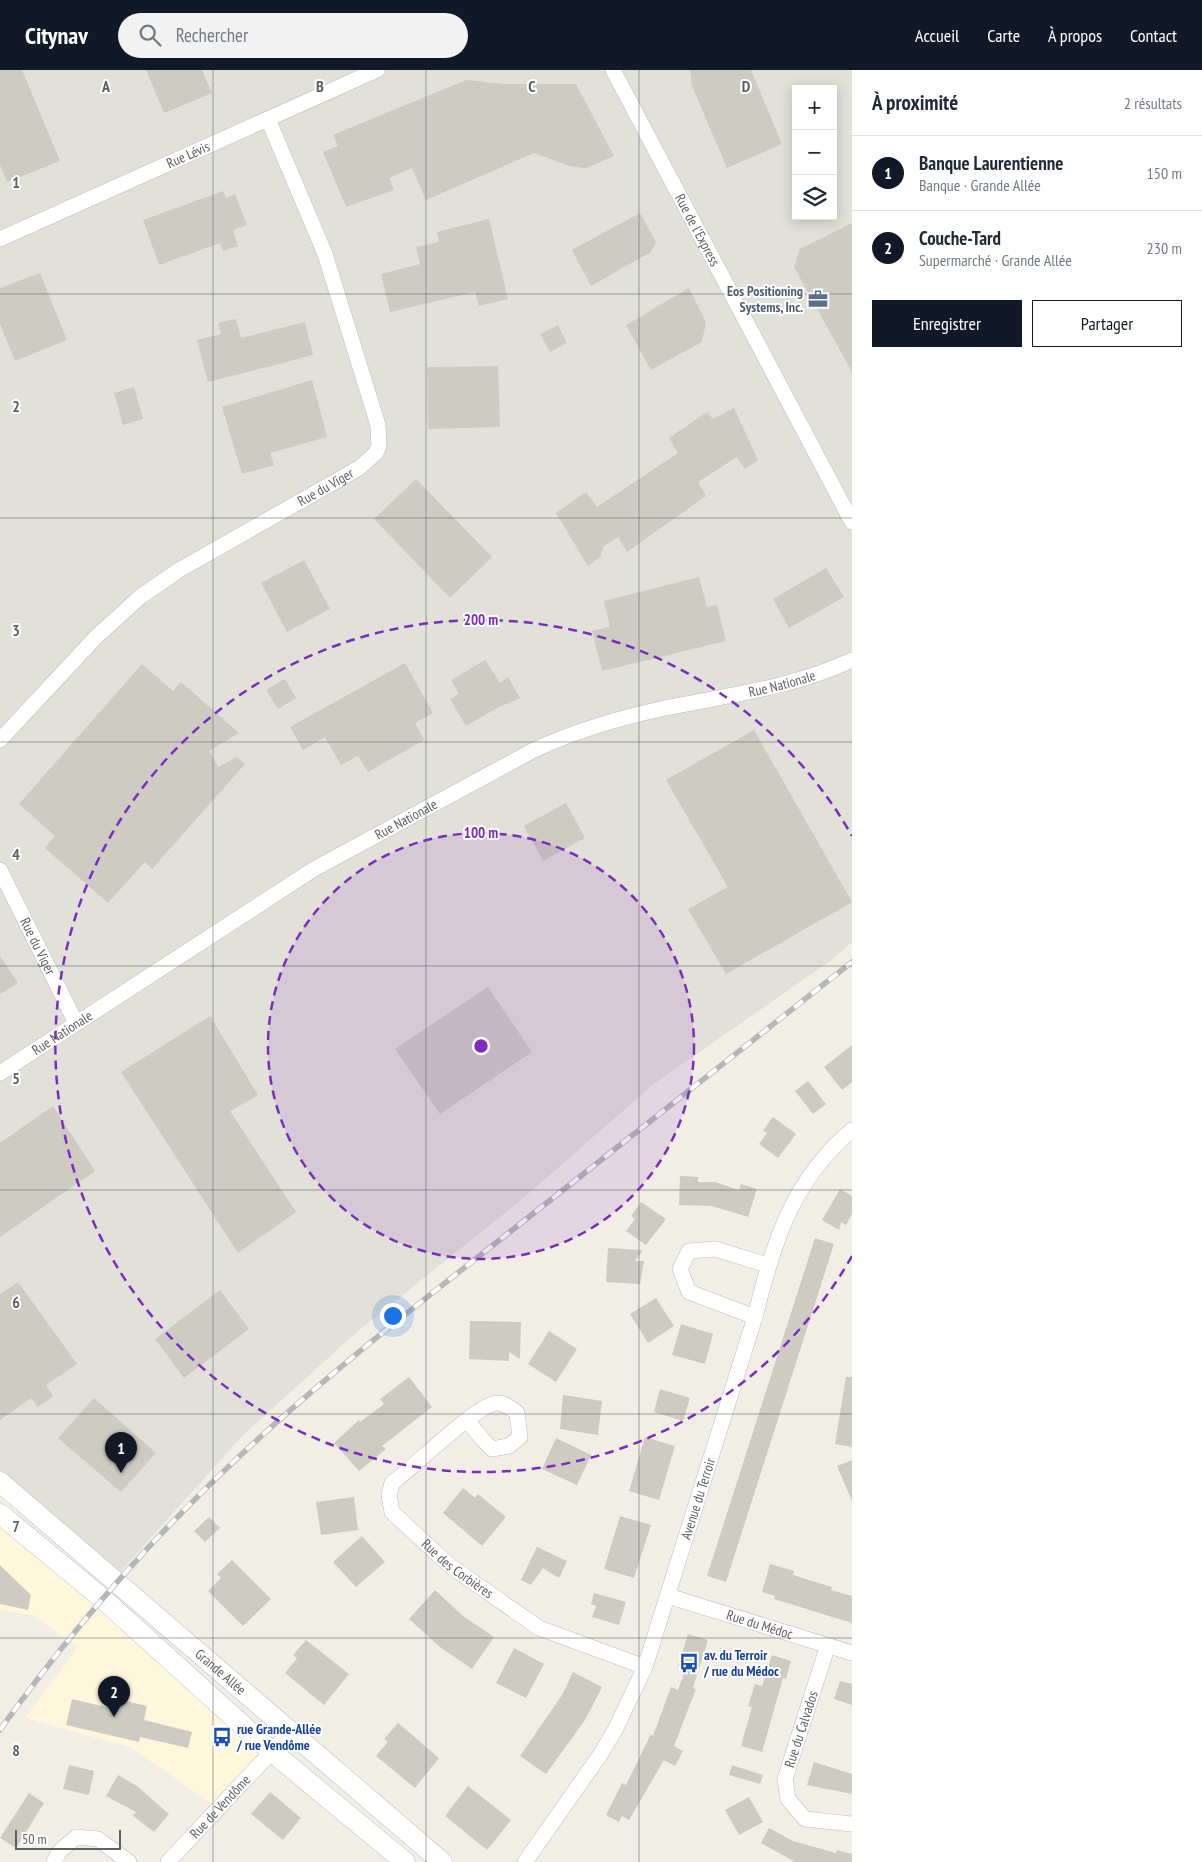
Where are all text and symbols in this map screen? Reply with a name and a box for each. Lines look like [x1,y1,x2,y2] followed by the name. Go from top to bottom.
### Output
[118,13,468,58] search box
[25,20,88,51] text: Citynav
[136,21,164,49] icon: search
[176,23,248,47] text: Rechercher
[915,24,959,47] text: Accueil
[987,24,1020,47] text: Carte
[1048,24,1102,47] text: À propos
[1130,24,1177,47] text: Contact
[101,76,111,96] text: A
[316,76,324,96] text: B
[528,76,536,96] text: C
[742,76,751,96] text: D
[792,85,837,220] map controls
[792,85,837,130] button: +
[872,89,958,116] text: À proximité
[1124,93,1182,113] text: 2 résultats
[792,130,837,175] button: −
[164,137,213,172] street label: Rue Lévis
[919,151,1063,175] text: Banque Laurentienne
[884,163,892,183] text: 1
[1147,163,1182,183] text: 150 m
[12,172,20,192] text: 1
[792,175,837,220] button: layers
[919,175,1041,195] text: Banque · Grande Allée
[671,191,724,269] street label: Rue de l'Express
[919,226,1001,250] text: Couche-Tard
[884,238,892,258] text: 2
[1147,238,1182,258] text: 230 m
[919,250,1072,270] text: Supermarché · Grande Allée
[727,282,803,316] place label: Eos Positioning Systems, Inc.
[807,288,829,310] office icon: Eos Positioning Systems, Inc.
[872,300,1022,347] button: Enregistrer
[1032,300,1182,347] button: Partager
[12,396,20,416] text: 2
[294,464,357,510] street label: Rue du Viger
[464,610,498,629] text: 200 m
[12,620,20,640] text: 3
[747,666,818,701] street label: Rue Nationale
[372,795,441,843] street label: Rue Nationale
[464,823,498,842] text: 100 m
[12,844,20,864] text: 4
[16,915,60,978] street label: Rue du Viger
[28,1006,96,1059] street label: Rue Nationale
[472,1037,490,1055] centre of rings
[12,1068,20,1088] text: 5
[12,1292,20,1312] text: 6
[380,1303,406,1329] your location
[105,1432,137,1473] pin: 1
[677,1456,719,1542] street label: Avenue du Terroir
[12,1516,20,1536] text: 7
[418,1535,497,1602] street label: Rue des Corbières
[724,1606,795,1643] street label: Rue du Médoc
[191,1645,250,1699] street label: Grande Allée
[703,1646,779,1680] place label: av. du Terroir / rue du Médoc
[678,1652,700,1674] bus stop icon: av. du Terroir / rue du Médoc
[98,1676,130,1717] pin: 2
[780,1688,822,1770] street label: Rue du Calvados
[236,1720,321,1754] place label: rue Grande-Allée / rue Vendôme
[211,1726,233,1748] bus stop icon: rue Grande-Allée / rue Vendôme
[12,1740,20,1760] text: 8
[186,1771,254,1842] street label: Rue de Vendôme
[15,1827,121,1850] scale bar
[22,1830,47,1848] text: 50 m

